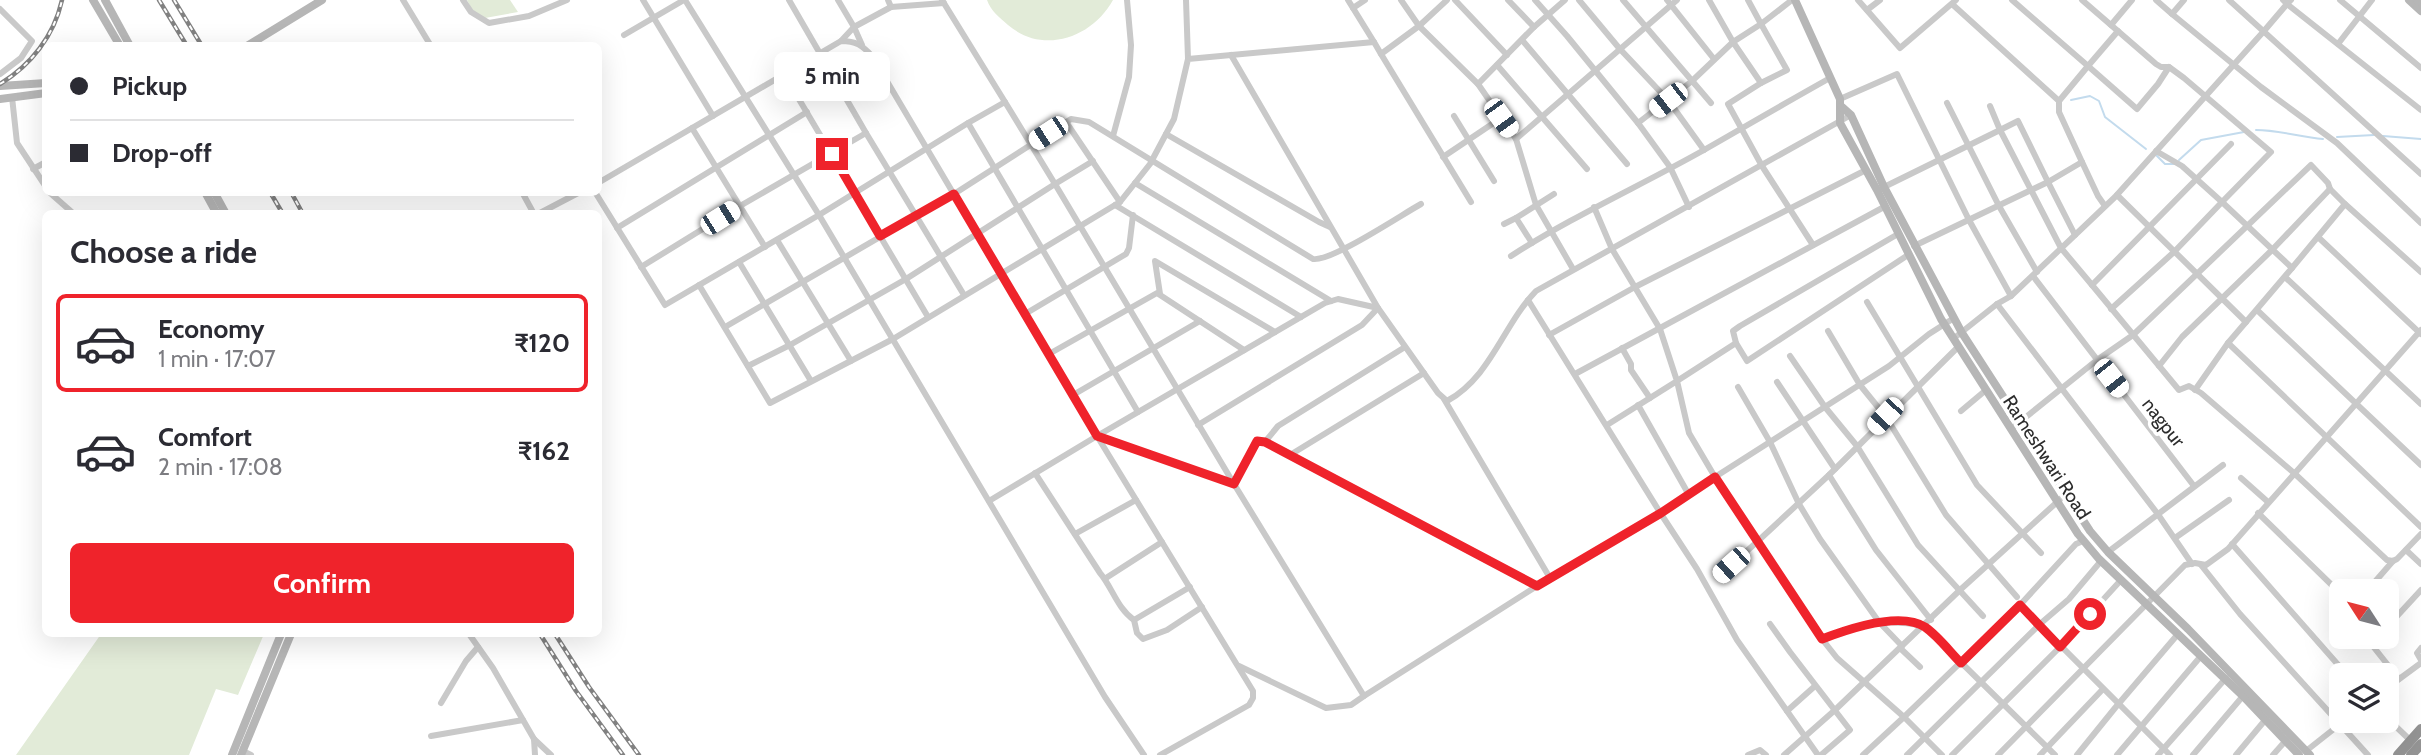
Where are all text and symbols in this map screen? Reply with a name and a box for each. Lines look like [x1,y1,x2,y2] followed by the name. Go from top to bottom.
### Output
[774,52,890,102] callout: 5 min
[804,62,860,90] text: 5 min
[112,70,187,102] text: Pickup
[1645,79,1692,121] car
[1481,95,1522,141] car
[1025,113,1072,153] car
[112,137,212,169] text: Drop-off
[816,138,848,170] route end
[697,198,744,238] car
[70,232,257,271] text: Choose a ride
[74,312,137,375] icon: car
[158,313,264,345] text: Economy
[514,327,570,359] text: ₹120
[158,345,276,373] text: 1 min · 17:07
[2090,355,2133,401] car
[1998,391,2095,524] street label: Rameshwari Road
[1863,393,1908,439] car
[2137,393,2190,451] street label: nagpur
[74,420,137,483] icon: car
[158,421,252,453] text: Comfort
[518,435,570,467] text: ₹162
[158,453,283,481] text: 2 min · 17:08
[70,543,574,623] button: Confirm
[1709,543,1754,587] car
[2329,579,2399,649] north arrow
[2329,579,2399,733] map controls
[2074,598,2106,630] route start
[2329,663,2399,733] button: layers

